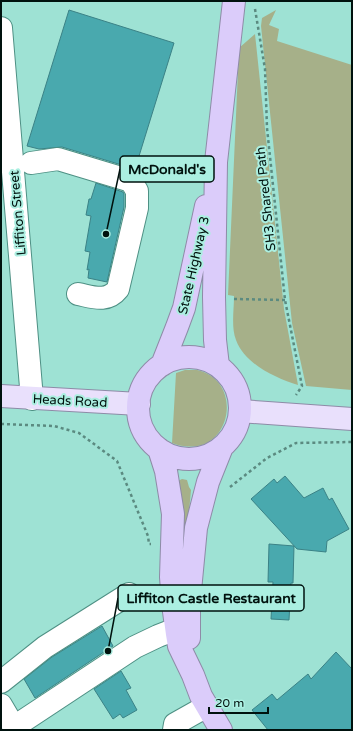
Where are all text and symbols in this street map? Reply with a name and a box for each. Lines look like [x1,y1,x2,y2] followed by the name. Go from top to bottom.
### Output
[253,146,279,252] street label: SH3 Shared Path
[120,156,214,182] callout: McDonald's
[128,161,206,178] text: McDonald's
[6,170,30,256] street label: Liffiton Street
[175,215,213,316] street label: State Highway 3
[32,391,108,411] street label: Heads Road
[118,585,304,611] callout: Liffiton Castle Restaurant
[126,590,297,607] text: Liffiton Castle Restaurant
[209,689,268,715] scale bar
[215,696,244,710] text: 20 m

